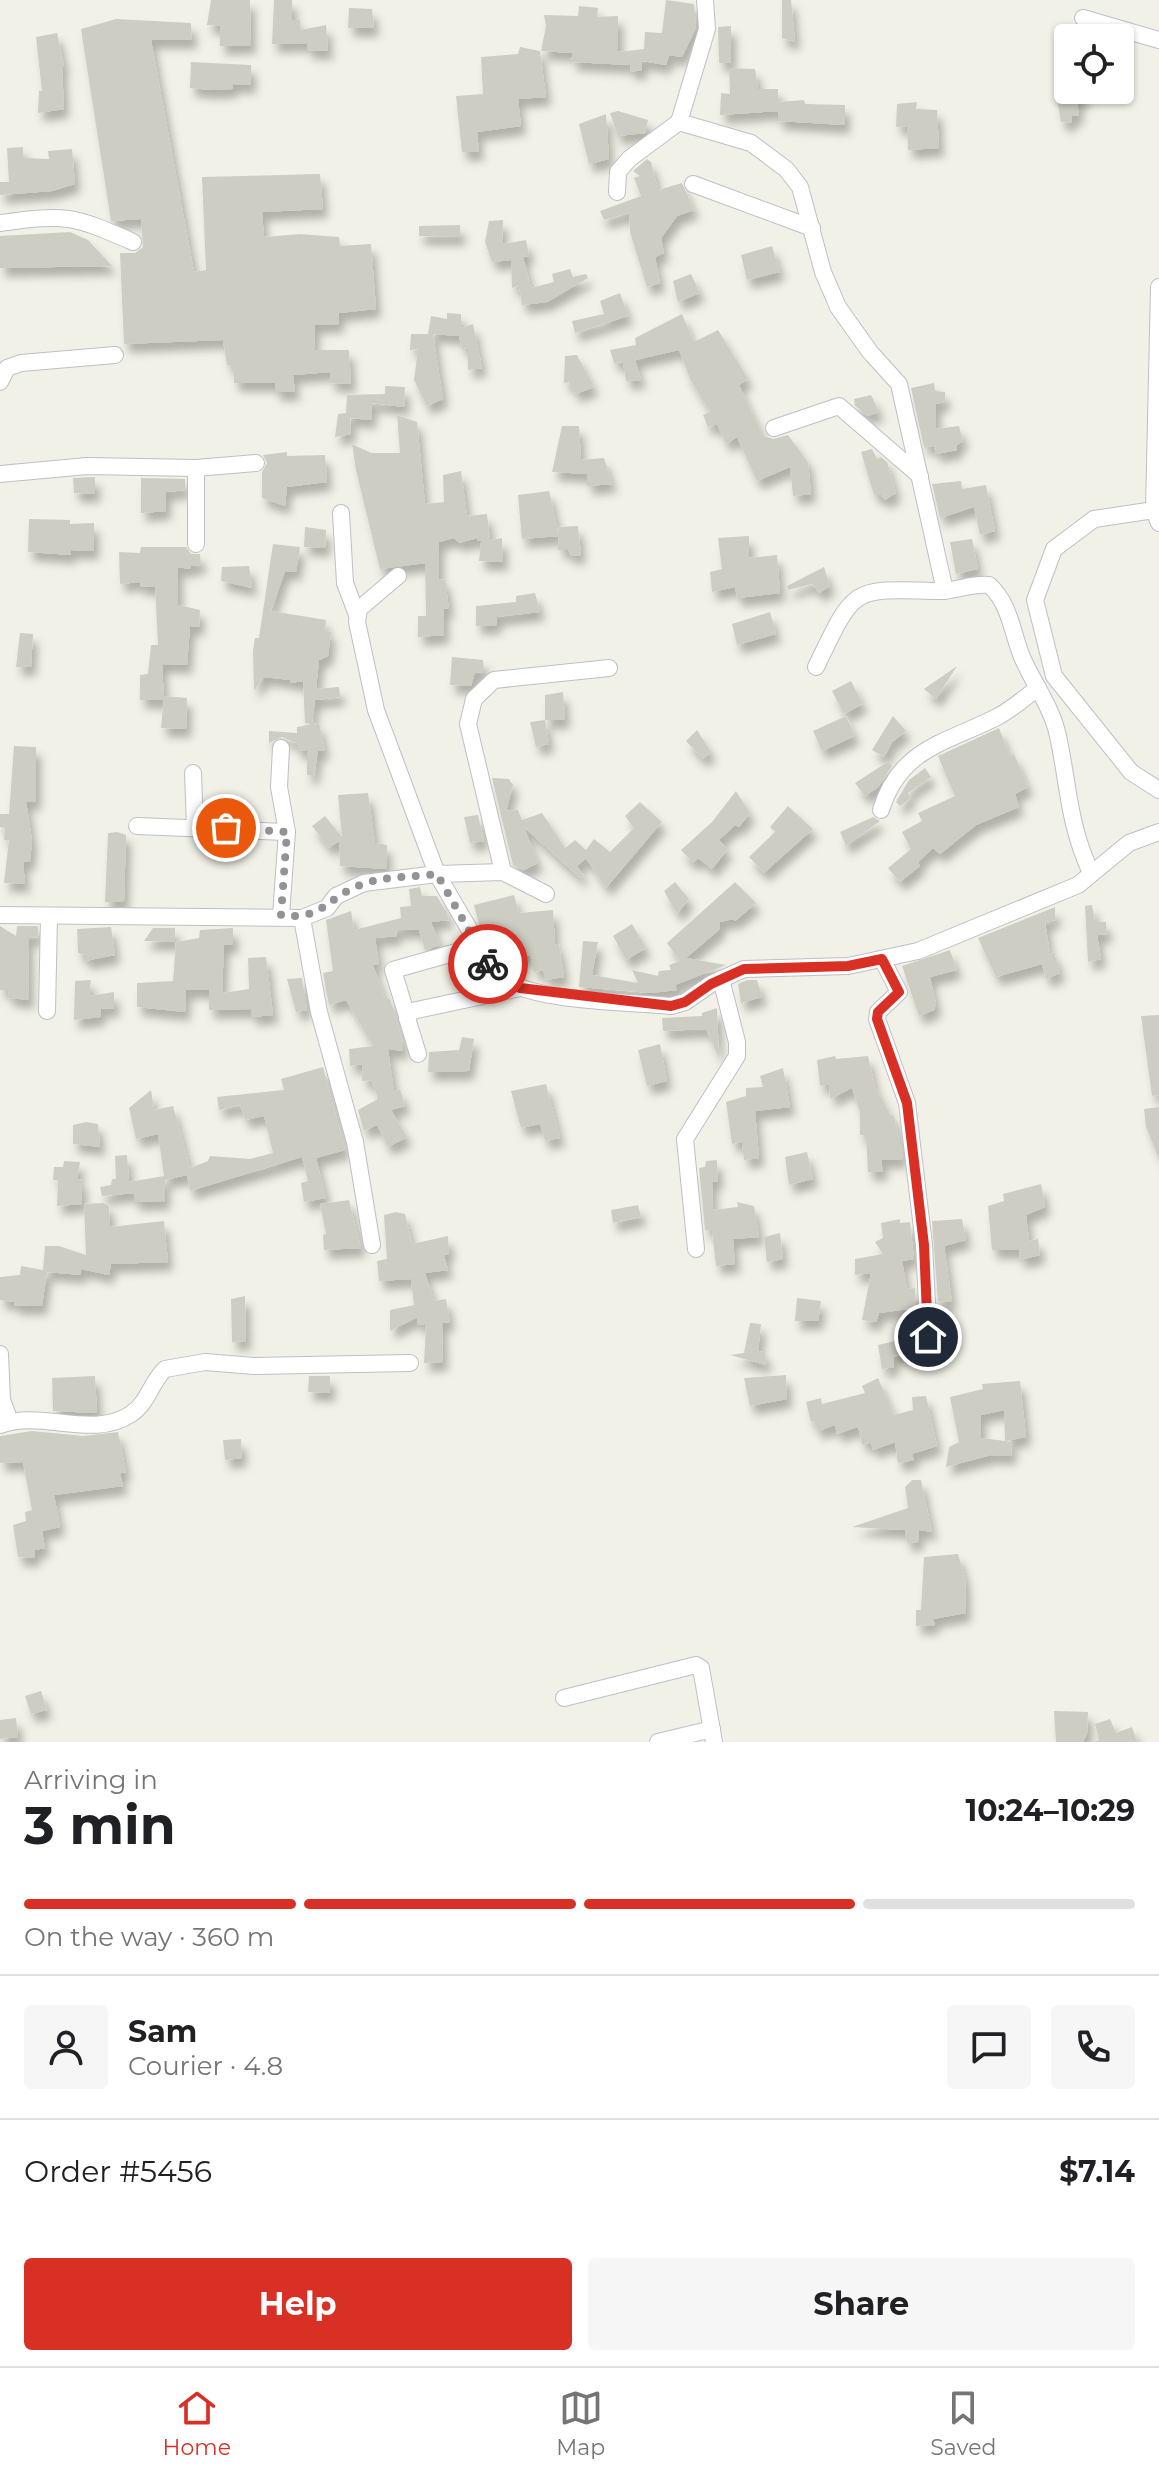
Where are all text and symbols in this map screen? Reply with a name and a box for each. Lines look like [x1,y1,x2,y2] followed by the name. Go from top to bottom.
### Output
[1054,24,1134,104] map controls
[1054,24,1134,104] button: locate
[192,794,260,862] pin
[204,806,248,850] icon: bag
[448,924,528,1004] courier
[466,942,510,986] icon: bike
[894,1303,962,1371] pin
[906,1315,950,1359] icon: home
[24,1764,158,1796] text: Arriving in
[965,1792,1135,1829] text: 10:24–10:29
[24,1794,176,1857] text: 3 min
[24,1921,274,1953] text: On the way · 360 m
[24,2005,108,2089] button: person
[947,2005,1031,2089] button: chat
[1051,2005,1135,2089] button: phone
[128,2013,197,2050] text: Sam
[128,2050,283,2082] text: Courier · 4.8
[24,2153,212,2190] text: Order #5456
[1059,2153,1135,2190] text: $7.14
[24,2258,572,2350] button: Help
[588,2258,1135,2350] button: Share
[163,2386,231,2461] tab: Home
[556,2386,605,2461] tab: Map
[930,2386,996,2461] tab: Saved

